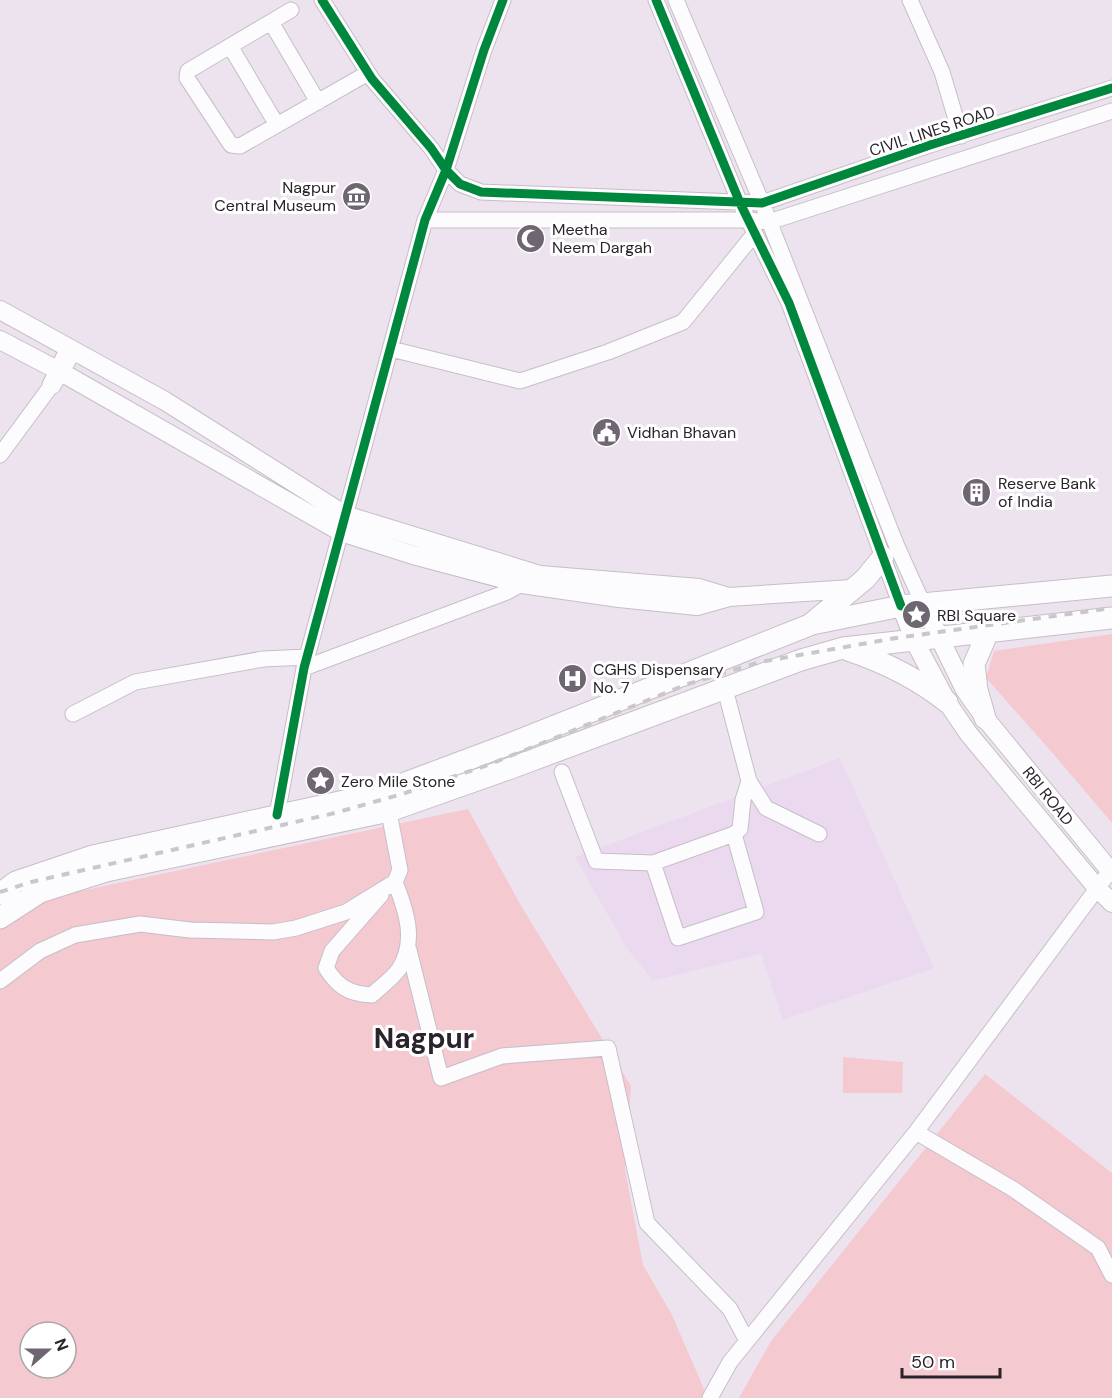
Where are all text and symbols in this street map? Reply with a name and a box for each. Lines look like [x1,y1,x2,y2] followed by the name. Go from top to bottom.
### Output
[867,101,997,161] street label: CIVIL LINES ROAD
[214,177,336,216] place label: Nagpur Central Museum
[341,180,373,212] museum icon: Nagpur Central Museum
[552,219,652,258] place label: Meetha Neem Dargah
[515,222,547,254] mosque icon: Meetha Neem Dargah
[590,416,622,448] public building icon: Vidhan Bhavan
[627,422,736,443] place label: Vidhan Bhavan
[998,473,1096,512] place label: Reserve Bank of India
[961,476,993,508] building icon: Reserve Bank of India
[900,599,932,631] place icon: RBI Square
[937,605,1016,626] place label: RBI Square
[593,659,724,698] place label: CGHS Dispensary No. 7
[556,662,588,694] hospital icon: CGHS Dispensary No. 7
[1018,762,1078,830] street label: RBI ROAD
[304,765,336,797] place icon: Zero Mile Stone
[341,771,455,792] place label: Zero Mile Stone
[374,1020,474,1057] district label: Nagpur
[18,1320,78,1380] north arrow
[50,1336,73,1354] text: N
[902,1341,1000,1379] scale bar
[911,1350,955,1374] text: 50 m

